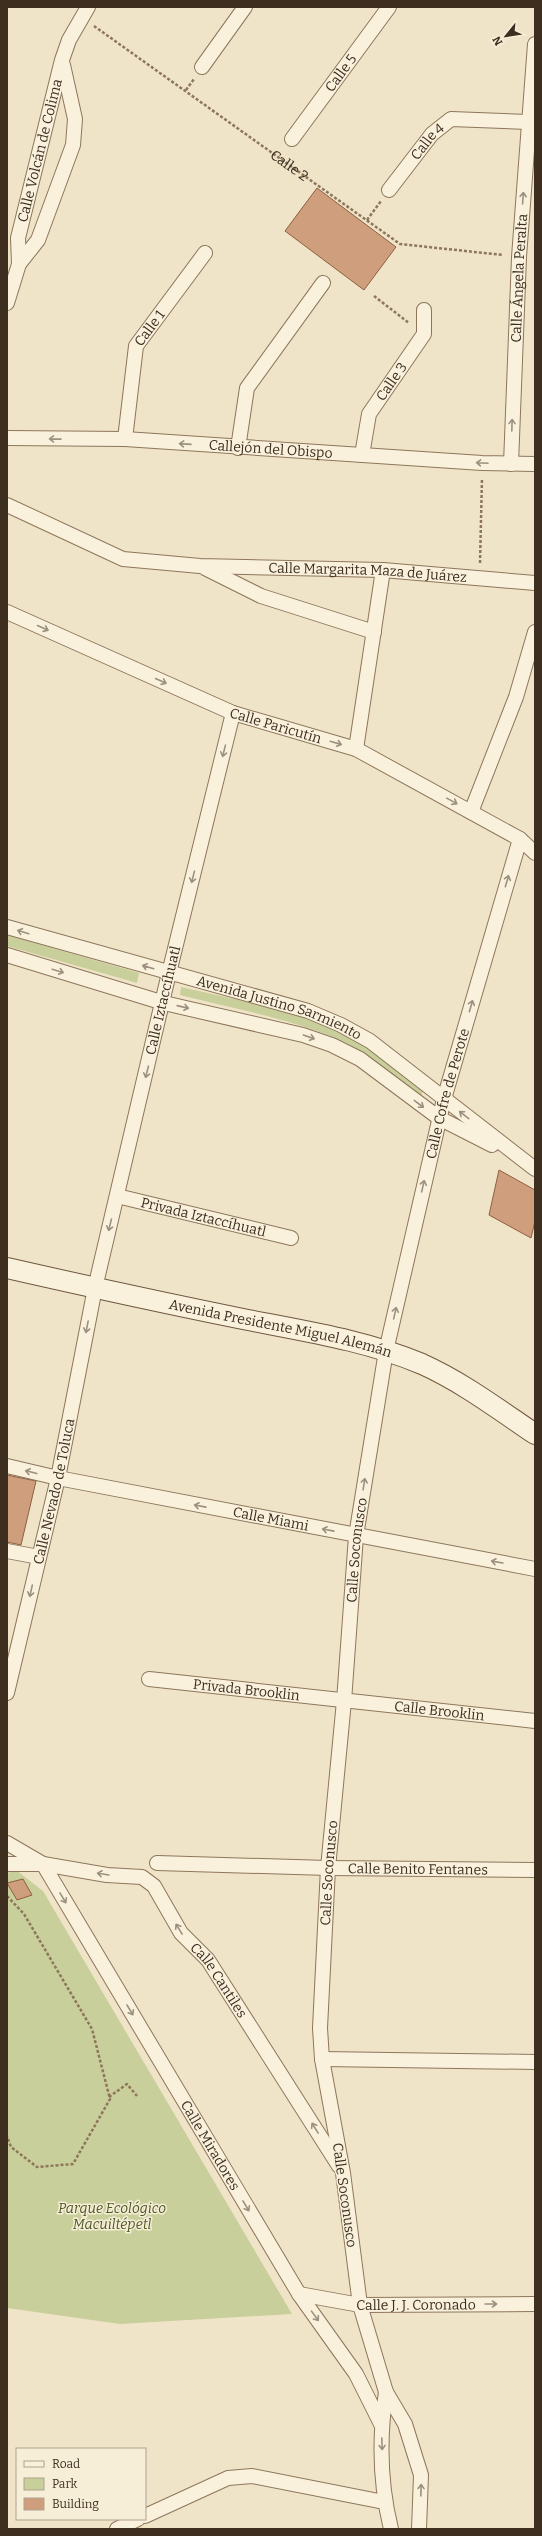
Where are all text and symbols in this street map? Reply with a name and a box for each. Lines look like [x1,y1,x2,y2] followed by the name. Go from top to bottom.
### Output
[486,16,526,56] north arrow
[490,33,506,48] text: N
[322,51,360,95] street label: Calle 5
[14,77,66,224] street label: Calle Volcán de Colima
[407,120,448,163] street label: Calle 4
[267,146,311,185] street label: Calle 2
[520,192,527,205] one-way arrow
[508,213,531,343] street label: Calle Ángela Peralta
[131,307,169,350] street label: Calle 1
[373,359,411,404] street label: Calle 3
[509,419,516,432] one-way arrow
[49,435,62,443] one-way arrow
[208,437,333,462] street label: Callejón del Obispo
[179,440,192,447] one-way arrow
[476,459,489,467] one-way arrow
[268,559,468,586] street label: Calle Margarita Maza de Juárez
[36,625,48,632] one-way arrow
[155,678,167,685] one-way arrow
[228,705,323,747] street label: Calle Paricutín
[329,740,342,747] one-way arrow
[220,744,227,757] one-way arrow
[446,798,458,806] one-way arrow
[188,870,196,883] one-way arrow
[504,875,511,888] one-way arrow
[16,928,29,935] one-way arrow
[142,944,184,1057] street label: Calle Iztaccíhuatl
[141,963,154,971] one-way arrow
[51,968,64,975] one-way arrow
[195,972,364,1044] street label: Avenida Justino Sarmiento
[468,1000,475,1013] one-way arrow
[176,1003,189,1011] one-way arrow
[422,1027,473,1161] street label: Calle Cofre de Perote
[302,1034,315,1041] one-way arrow
[143,1065,150,1078] one-way arrow
[414,1100,425,1108] one-way arrow
[458,1110,469,1119] one-way arrow
[420,1180,428,1193] one-way arrow
[139,1194,268,1241] street label: Privada Iztaccíhuatl
[106,1219,113,1232] one-way arrow
[167,1296,394,1361] street label: Avenida Presidente Miguel Alemán
[391,1307,399,1320] one-way arrow
[83,1320,91,1333] one-way arrow
[30,1417,78,1566] street label: Calle Nevado de Toluca
[25,1467,38,1475] one-way arrow
[361,1477,369,1490] one-way arrow
[343,1496,371,1603] street label: Calle Soconusco
[194,1501,207,1509] one-way arrow
[231,1504,310,1535] street label: Calle Miami
[321,1526,334,1534] one-way arrow
[491,1557,504,1565] one-way arrow
[27,1584,34,1597] one-way arrow
[192,1676,301,1704] street label: Privada Brooklin
[393,1698,485,1724] street label: Calle Brooklin
[317,1819,342,1926] street label: Calle Soconusco
[348,1860,488,1879] street label: Calle Benito Fentanes
[97,1870,110,1878] one-way arrow
[60,1892,68,1904] one-way arrow
[175,1924,183,1935] one-way arrow
[187,1939,250,2021] street label: Calle Cantiles
[126,2004,134,2016] one-way arrow
[177,2097,243,2194] street label: Calle Miradores
[311,2123,319,2134] one-way arrow
[329,2142,360,2248] street label: Calle Soconusco
[58,2200,166,2233] park label: Parque Ecológico Macuiltépetl
[243,2200,251,2212] one-way arrow
[356,2296,476,2314] street label: Calle J. J. Coronado
[484,2301,497,2308] one-way arrow
[311,2310,319,2321] one-way arrow
[378,2437,386,2450] one-way arrow
[16,2448,146,2520] legend
[52,2457,80,2471] text: Road
[52,2477,78,2491] text: Park
[417,2484,425,2497] one-way arrow
[52,2497,99,2511] text: Building

